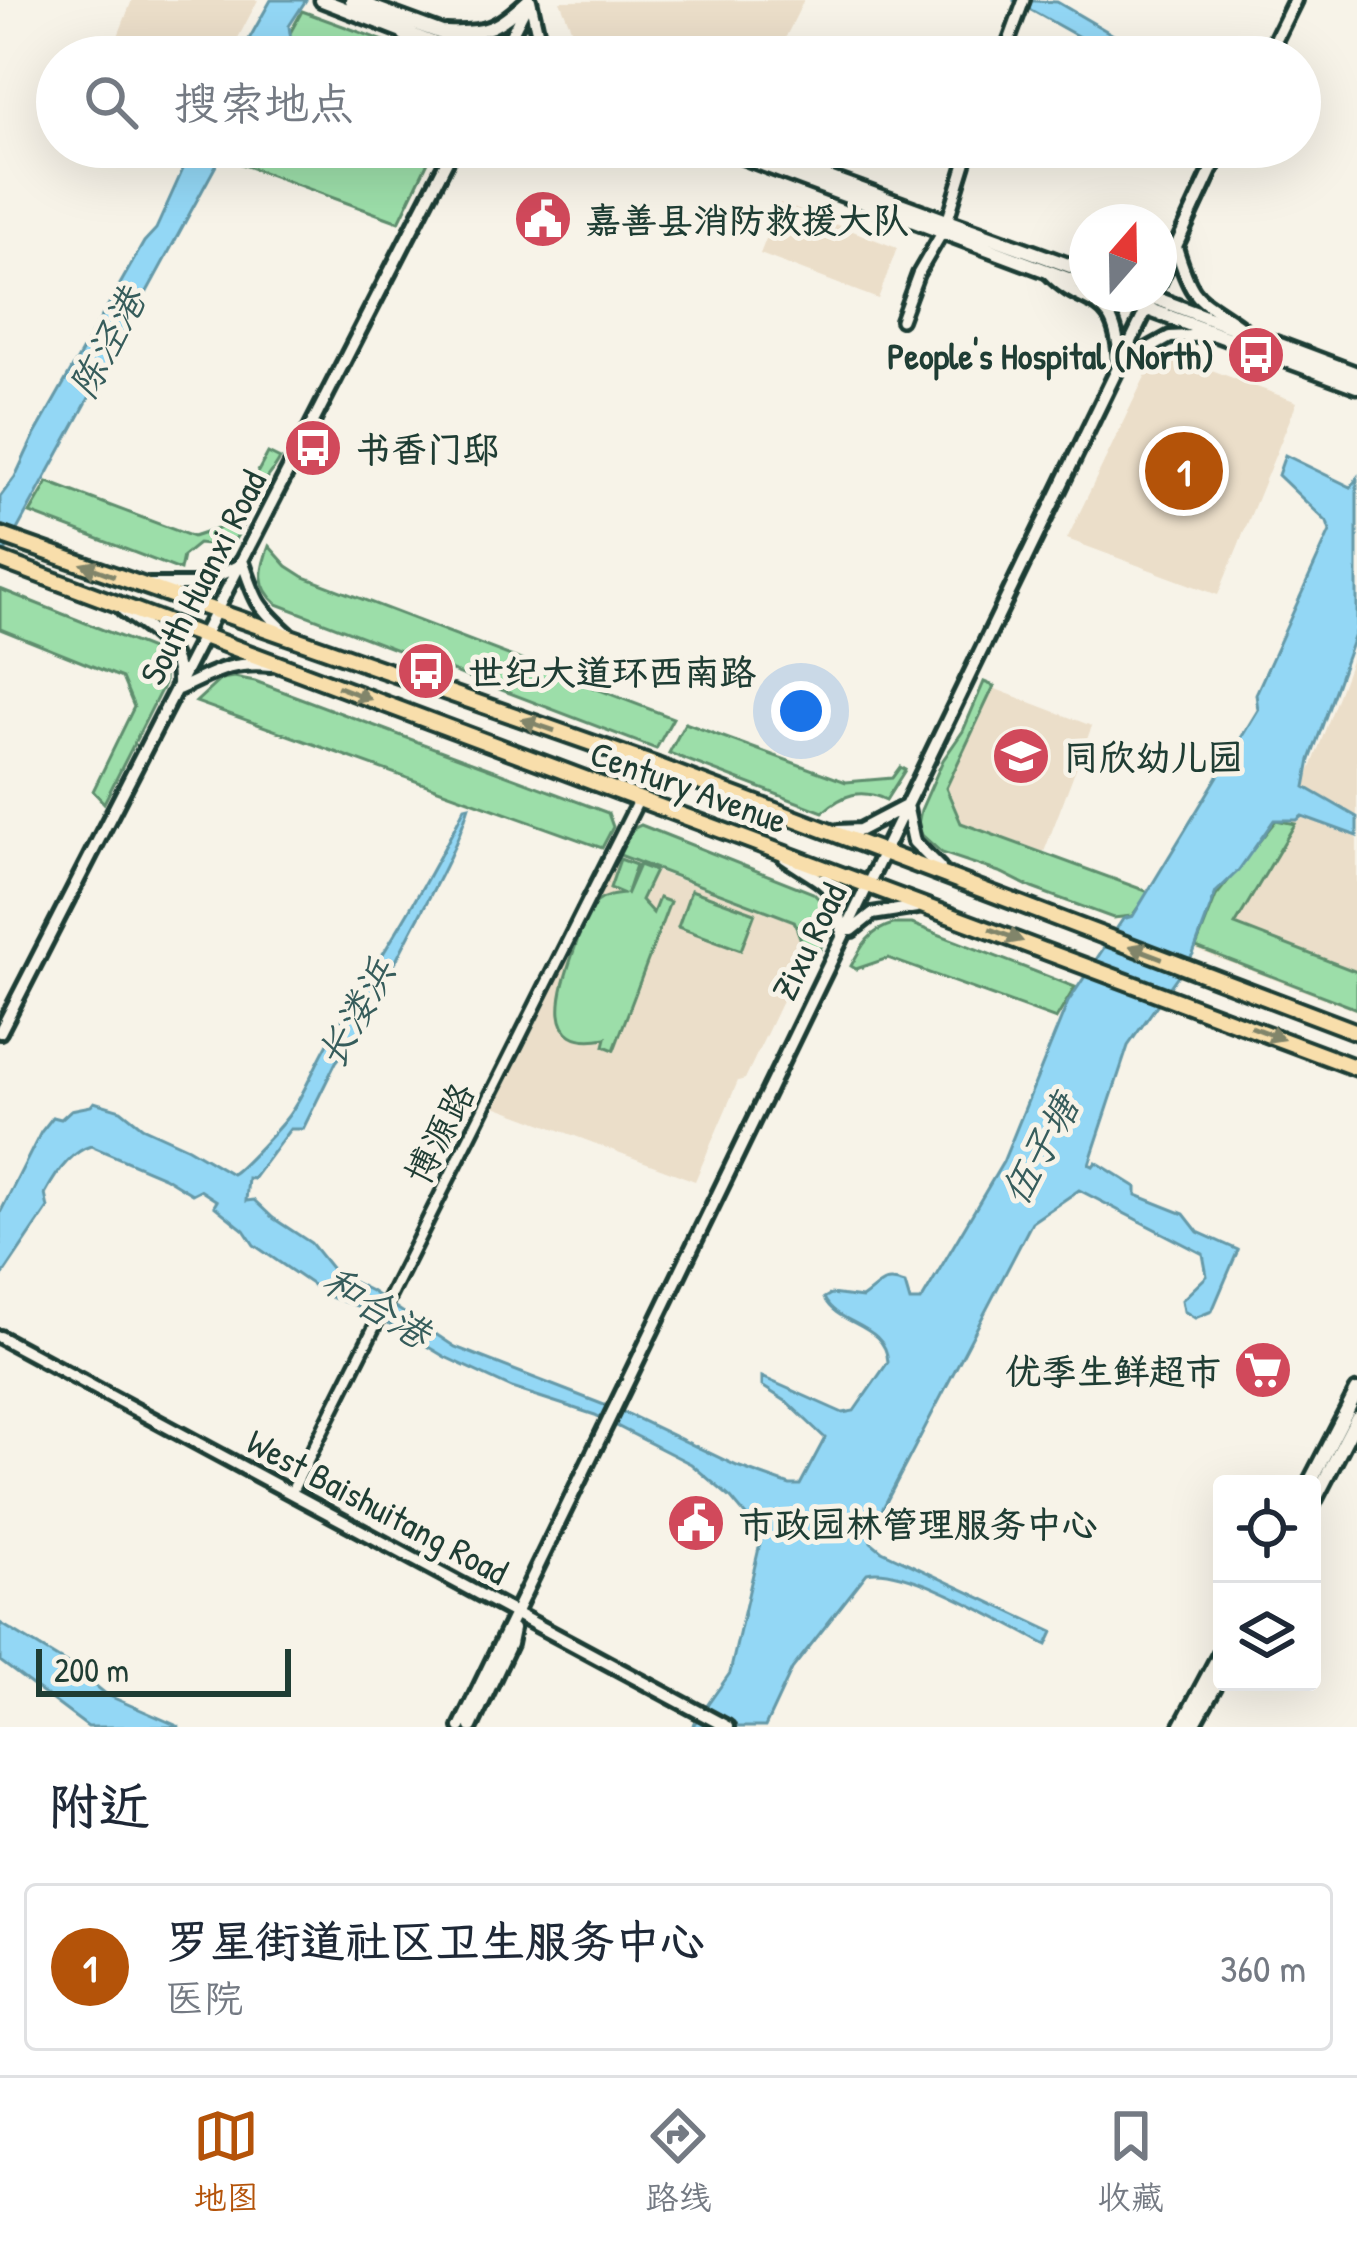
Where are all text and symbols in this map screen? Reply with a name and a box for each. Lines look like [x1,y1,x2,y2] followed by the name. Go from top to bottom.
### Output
[36,36,1321,168] search box
[78,69,144,135] icon: search
[174,72,354,133] text: 搜索地点
[512,188,574,250] public building icon: 嘉善县消防救援大队
[585,195,909,244] place label: 嘉善县消防救援大队
[1069,204,1177,312] north arrow
[55,275,159,407] water label: 陈泾港
[1225,324,1287,386] bus stop icon: People's Hospital (North)
[887,331,1214,381] place label: People's Hospital (North)
[282,417,344,479] bus stop icon: 书香门邸
[355,424,499,473] place label: 书香门邸
[1145,426,1223,516] pin: 1
[127,461,277,693] street label: South Huanxi Road
[79,560,115,579] one-way arrow
[395,640,457,702] bus stop icon: 世纪大道环西南路
[468,647,756,696] place label: 世纪大道环西南路
[771,681,831,741] your location
[337,684,373,703] one-way arrow
[520,715,556,733] one-way arrow
[990,725,1052,787] school or university icon: 同欣幼儿园
[584,728,794,844] street label: Century Avenue
[1063,732,1243,781] place label: 同欣幼儿园
[759,874,857,1008] street label: Zixu Road
[988,927,1024,946] one-way arrow
[1128,942,1164,961] one-way arrow
[303,948,407,1077] water label: 长溇浜
[1250,1025,1286,1044] one-way arrow
[393,1074,485,1192] street label: 博源路
[987,1081,1092,1213] water label: 伍子塘
[313,1253,444,1362] water label: 和合港
[1232,1339,1294,1401] supermarket icon: 优季生鲜超市
[1005,1346,1221,1395] place label: 优季生鲜超市
[239,1417,517,1595] street label: West Baishuitang Road
[1213,1475,1321,1691] map controls
[1213,1475,1321,1583] button: locate
[665,1492,727,1554] public building icon: 市政园林管理服务中心
[738,1499,1098,1548] place label: 市政园林管理服务中心
[1213,1583,1321,1691] button: layers
[36,1643,291,1696] scale bar
[54,1648,129,1692] text: 200 m
[48,1771,150,1840] text: 附近
[165,1910,705,1971] text: 罗星街道社区卫生服务中心
[83,1941,97,1994] text: 1
[1220,1941,1306,1994] text: 360 m
[165,1971,243,2024] text: 医院
[193,2103,259,2219] tab: 地图
[645,2103,711,2219] tab: 路线
[1098,2103,1164,2219] tab: 收藏

